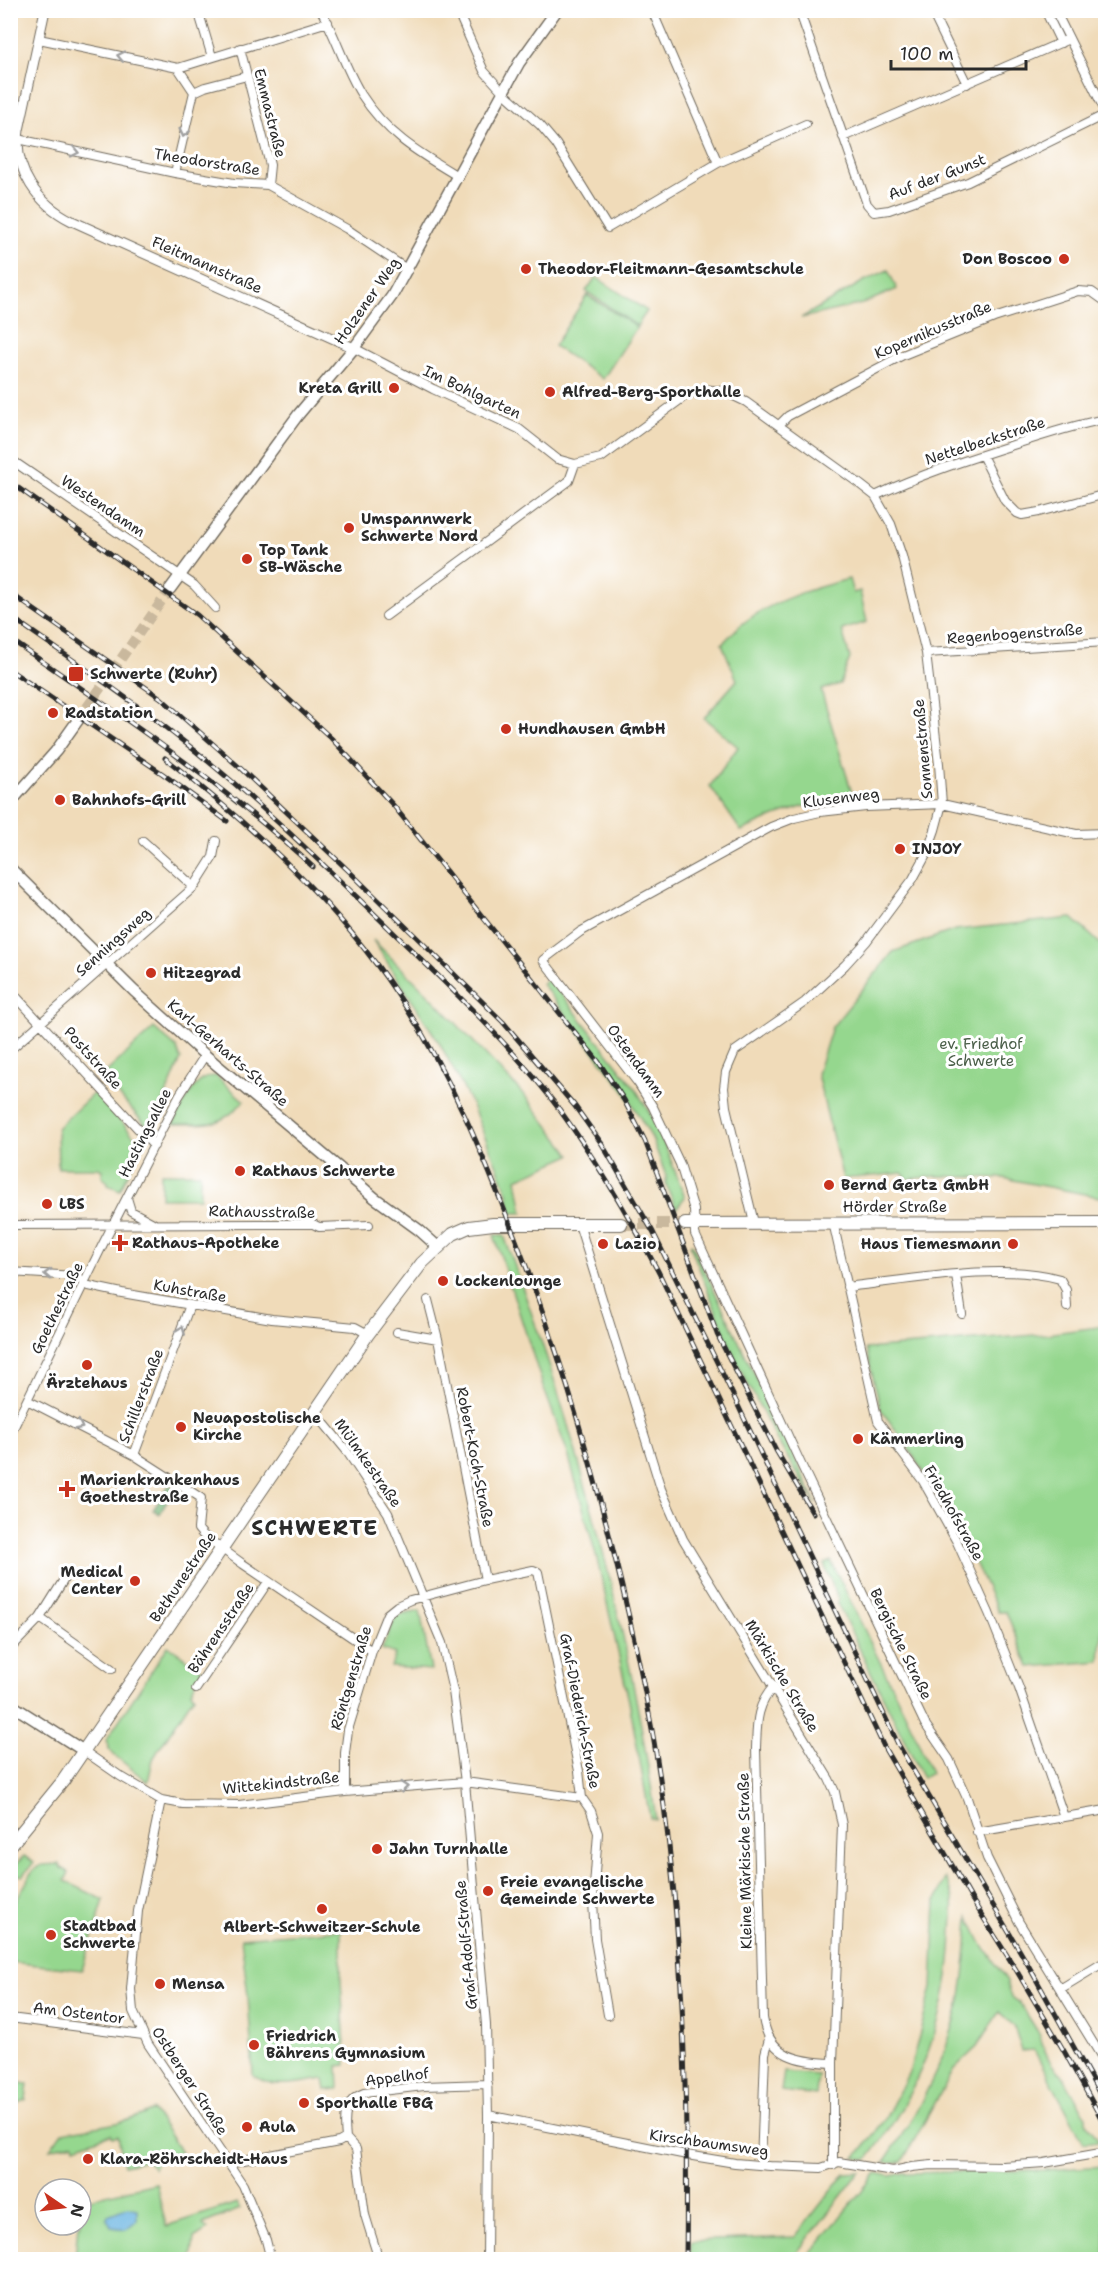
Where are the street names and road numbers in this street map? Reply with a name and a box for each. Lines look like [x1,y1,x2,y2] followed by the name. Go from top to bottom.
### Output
[249,66,291,160] street label: Emmastraße
[152,144,262,180] street label: Theodorstraße
[885,149,989,205] street label: Auf der Gunst
[149,232,265,298] street label: Fleitmannstraße
[330,253,404,349] street label: Holzener Weg
[871,296,995,364] street label: Kopernikusstraße
[420,361,524,423] street label: Im Bohlgarten
[922,412,1048,470] street label: Nettelbeckstraße
[57,470,149,542] street label: Westendamm
[946,619,1084,649] street label: Regenbogenstraße
[909,698,937,800] street label: Sonnenstraße
[802,783,880,813] street label: Klusenweg
[71,903,155,981] street label: Senningsweg
[163,995,293,1111] street label: Karl-Gerharts-Straße
[603,1020,669,1102] street label: Ostendamm
[59,1022,127,1094] street label: Poststraße
[114,1085,176,1181] street label: Hastingsallee
[843,1197,947,1217] street label: Hörder Straße
[209,1201,315,1223] street label: Rathausstraße
[26,1259,88,1357] street label: Goethestraße
[152,1275,228,1307] street label: Kuhstraße
[114,1346,168,1446] street label: Schillerstraße
[452,1385,498,1529] street label: Robert-Koch-Straße
[330,1415,406,1511] street label: Mülmkestraße
[919,1462,989,1564] street label: Friedhofstraße
[145,1528,221,1626] street label: Bethunestraße
[183,1579,259,1677] street label: Bährensstraße
[865,1585,937,1703] street label: Bergische Straße
[741,1616,823,1736] street label: Märkische Straße
[326,1623,376,1733] street label: Röntgenstraße
[555,1631,605,1791] street label: Graf-Diederich-Straße
[222,1767,340,1799] street label: Wittekindstraße
[733,1772,757,1950] street label: Kleine Märkische Straße
[450,1879,482,2011] street label: Graf-Adolf-Straße
[32,1997,126,2029] street label: Am Ostentor
[147,2023,233,2139] street label: Ostberger Straße
[364,2063,431,2091] street label: Appelhof
[648,2125,770,2161] street label: Kirschbaumsweg

